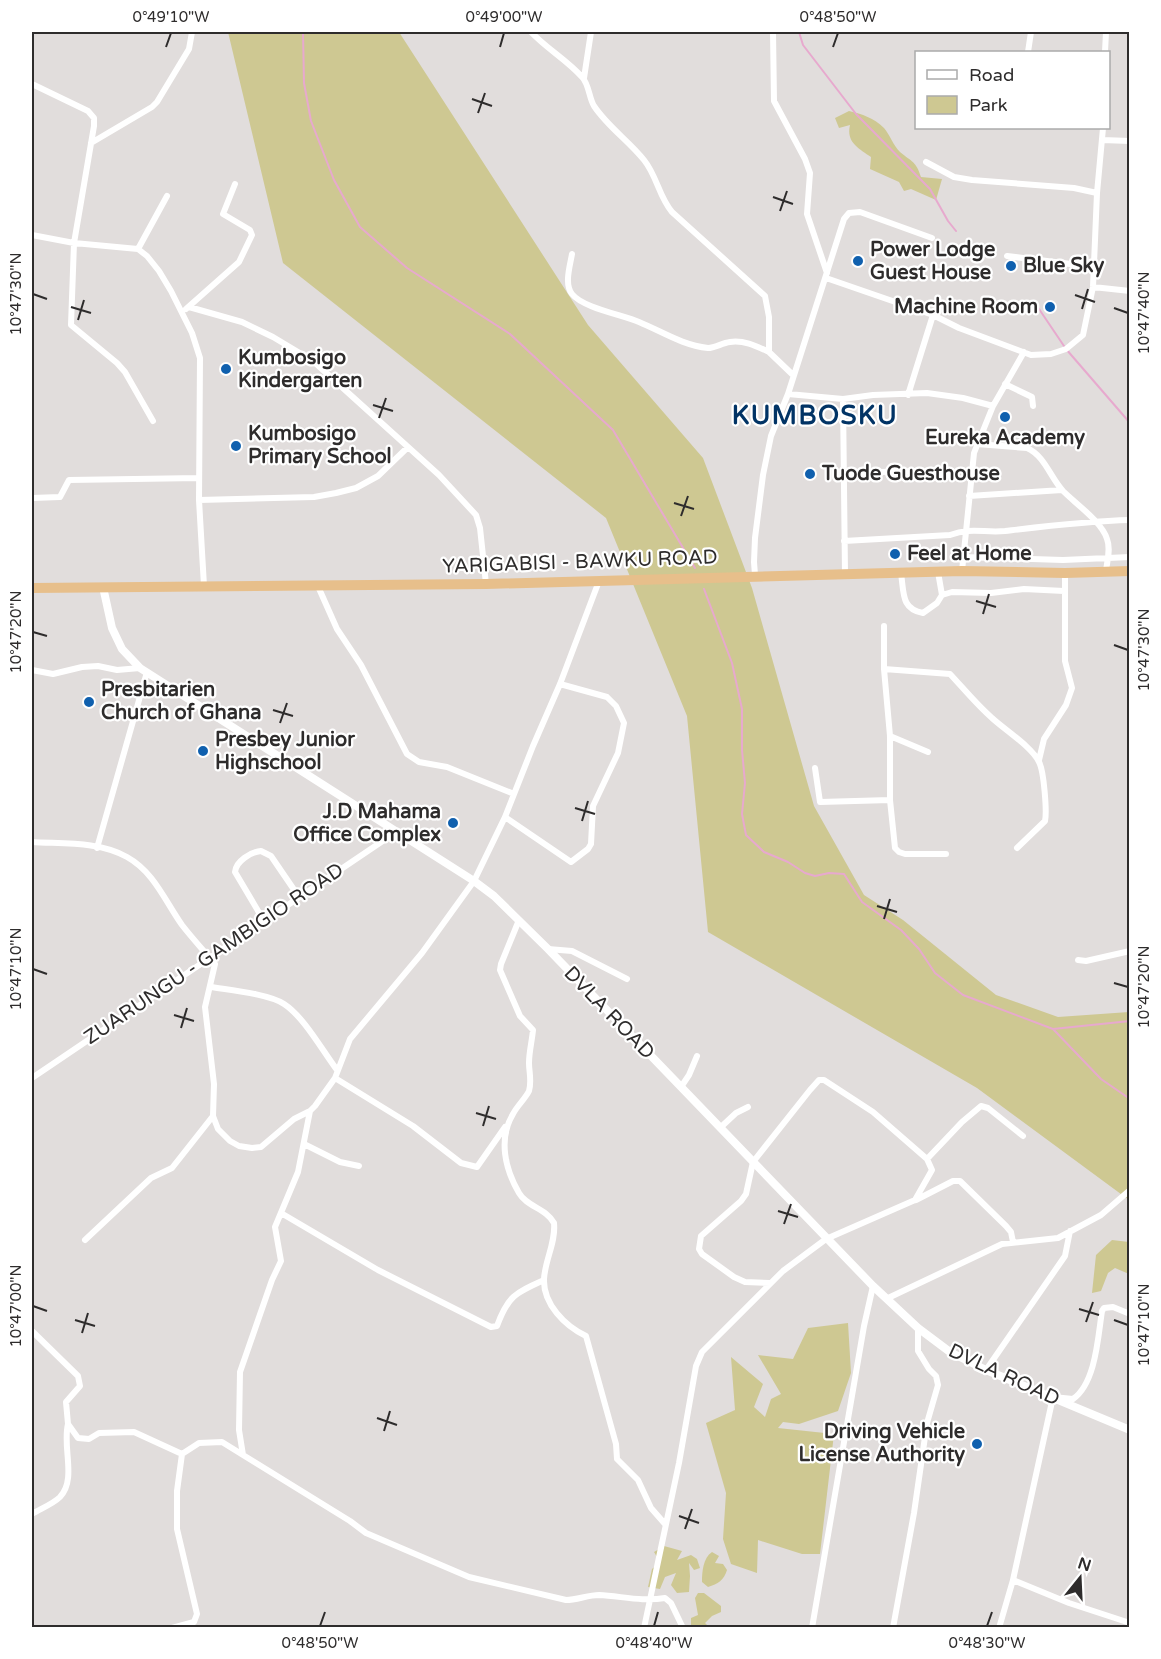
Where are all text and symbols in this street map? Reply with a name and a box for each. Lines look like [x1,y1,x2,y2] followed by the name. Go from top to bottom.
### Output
[133,8,209,26] text: 0°49'10"W
[466,8,542,26] text: 0°49'00"W
[800,8,876,26] text: 0°48'50"W
[915,51,1110,129] legend
[969,64,1014,86] text: Road
[969,94,1008,116] text: Park
[870,238,995,285] place label: Power Lodge Guest House
[7,252,25,336] text: 10°47'30"N
[851,254,865,268] marker: Power Lodge Guest House
[1023,254,1104,278] place label: Blue Sky
[1004,259,1018,273] marker: Blue Sky
[1135,271,1153,355] text: 10°47'40"N
[894,295,1038,319] place label: Machine Room
[1043,300,1057,314] marker: Machine Room
[238,346,362,393] place label: Kumbosigo Kindergarten
[219,362,233,376] marker: Kumbosigo Kindergarten
[732,400,898,431] district label: KUMBOSKU
[998,410,1012,424] marker: Eureka Academy
[248,422,392,469] place label: Kumbosigo Primary School
[925,426,1085,450] place label: Eureka Academy
[229,439,243,453] marker: Kumbosigo Primary School
[821,462,1000,486] place label: Tuode Guesthouse
[803,467,817,481] marker: Tuode Guesthouse
[907,542,1032,566] place label: Feel at Home
[442,545,718,579] street label: YARIGABISI - BAWKU ROAD
[888,547,902,561] marker: Feel at Home
[7,590,25,674] text: 10°47'20"N
[1135,608,1153,692] text: 10°47'30"N
[101,678,261,725] place label: Presbitarien Church of Ghana
[82,695,96,709] marker: Presbitarien Church of Ghana
[215,728,355,775] place label: Presbey Junior Highschool
[196,744,210,758] marker: Presbey Junior Highschool
[293,800,441,847] place label: J.D Mahama Office Complex
[446,816,460,830] marker: J.D Mahama Office Complex
[80,858,348,1050] street label: ZUARUNGU - GAMBIGIO ROAD
[7,927,25,1011] text: 10°47'10"N
[1135,945,1153,1029] text: 10°47'20"N
[559,962,659,1064] street label: DVLA ROAD
[7,1264,25,1348] text: 10°47'00"N
[1135,1283,1153,1367] text: 10°47'10"N
[945,1339,1063,1411] street label: DVLA ROAD
[799,1420,965,1467] place label: Driving Vehicle License Authority
[970,1437,984,1451] marker: Driving Vehicle License Authority
[1050,1548,1110,1608] north arrow
[1075,1553,1094,1576] text: N
[282,1634,358,1652] text: 0°48'50"W
[616,1634,692,1652] text: 0°48'40"W
[949,1634,1025,1652] text: 0°48'30"W

